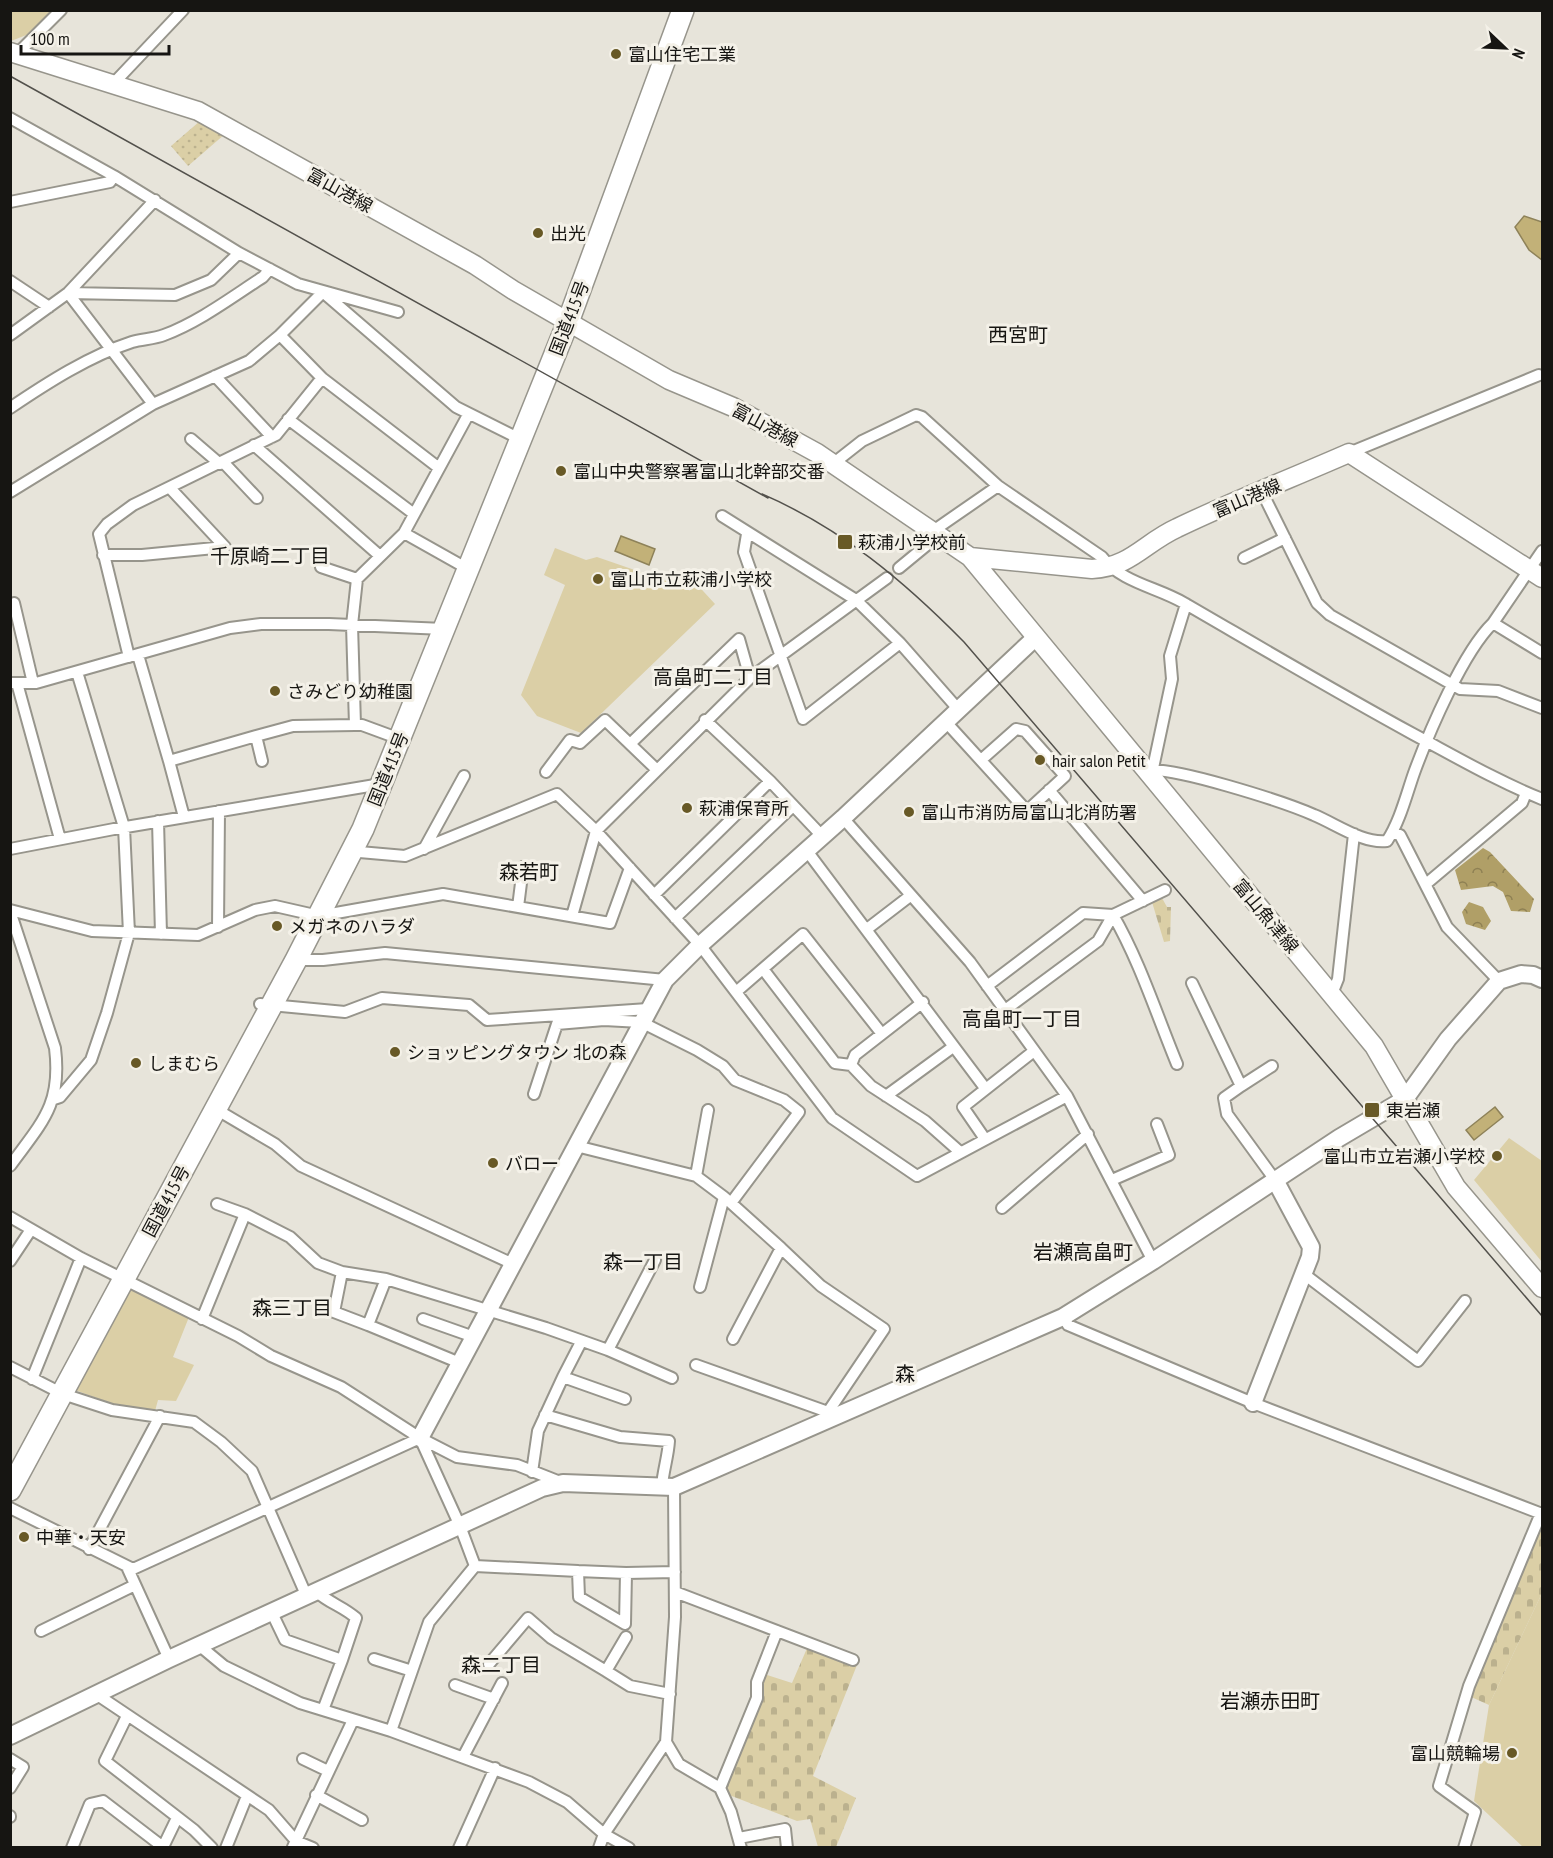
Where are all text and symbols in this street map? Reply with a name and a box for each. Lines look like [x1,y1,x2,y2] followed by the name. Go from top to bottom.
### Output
[21,18,170,56] scale bar
[1475,18,1535,78] north arrow
[30,27,70,50] text: 100 m
[628,43,736,66] place label: 富山住宅工業
[1508,46,1530,62] text: N
[609,47,623,61] marker: 富山住宅工業
[303,162,377,218] street label: 富山港線
[550,222,586,245] place label: 出光
[531,226,545,240] marker: 出光
[544,277,594,359] street label: 国道415号
[988,322,1048,348] district label: 西宮町
[728,398,802,452] street label: 富山港線
[573,460,825,483] place label: 富山中央警察署富山北幹部交番
[554,464,568,478] marker: 富山中央警察署富山北幹部交番
[1209,473,1285,523] street label: 富山港線
[858,531,966,554] place label: 萩浦小学校前
[836,533,854,551] marker: 萩浦小学校前
[210,543,330,569] district label: 千原崎二丁目
[610,568,772,591] place label: 富山市立萩浦小学校
[591,572,605,586] marker: 富山市立萩浦小学校
[653,664,773,690] district label: 高畠町二丁目
[287,680,413,703] place label: さみどり幼稚園
[268,684,282,698] marker: さみどり幼稚園
[363,728,413,810] street label: 国道415号
[1052,749,1146,772] place label: hair salon Petit
[1033,753,1047,767] marker: hair salon Petit
[699,797,789,820] place label: 萩浦保育所
[680,801,694,815] marker: 萩浦保育所
[921,801,1137,824] place label: 富山市消防局富山北消防署
[902,805,916,819] marker: 富山市消防局富山北消防署
[499,859,559,885] district label: 森若町
[1228,874,1304,958] street label: 富山魚津線
[289,915,415,938] place label: メガネのハラダ
[270,919,284,933] marker: メガネのハラダ
[962,1006,1082,1032] district label: 高畠町一丁目
[407,1041,627,1064] place label: ショッピングタウン 北の森
[388,1045,402,1059] marker: ショッピングタウン 北の森
[148,1052,220,1075] place label: しまむら
[129,1056,143,1070] marker: しまむら
[1386,1099,1440,1122] place label: 東岩瀬
[1363,1101,1381,1119] marker: 東岩瀬
[1323,1145,1485,1168] place label: 富山市立岩瀬小学校
[1490,1149,1504,1163] marker: 富山市立岩瀬小学校
[505,1152,559,1175] place label: バロー
[486,1156,500,1170] marker: バロー
[137,1161,195,1241] street label: 国道415号
[1033,1239,1133,1265] district label: 岩瀬高畠町
[603,1249,683,1275] district label: 森一丁目
[252,1295,332,1321] district label: 森三丁目
[895,1361,915,1387] district label: 森
[36,1526,126,1549] place label: 中華・天安
[17,1530,31,1544] marker: 中華・天安
[461,1652,541,1678] district label: 森二丁目
[1220,1688,1320,1714] district label: 岩瀬赤田町
[1410,1742,1500,1765] place label: 富山競輪場
[1505,1746,1519,1760] marker: 富山競輪場

